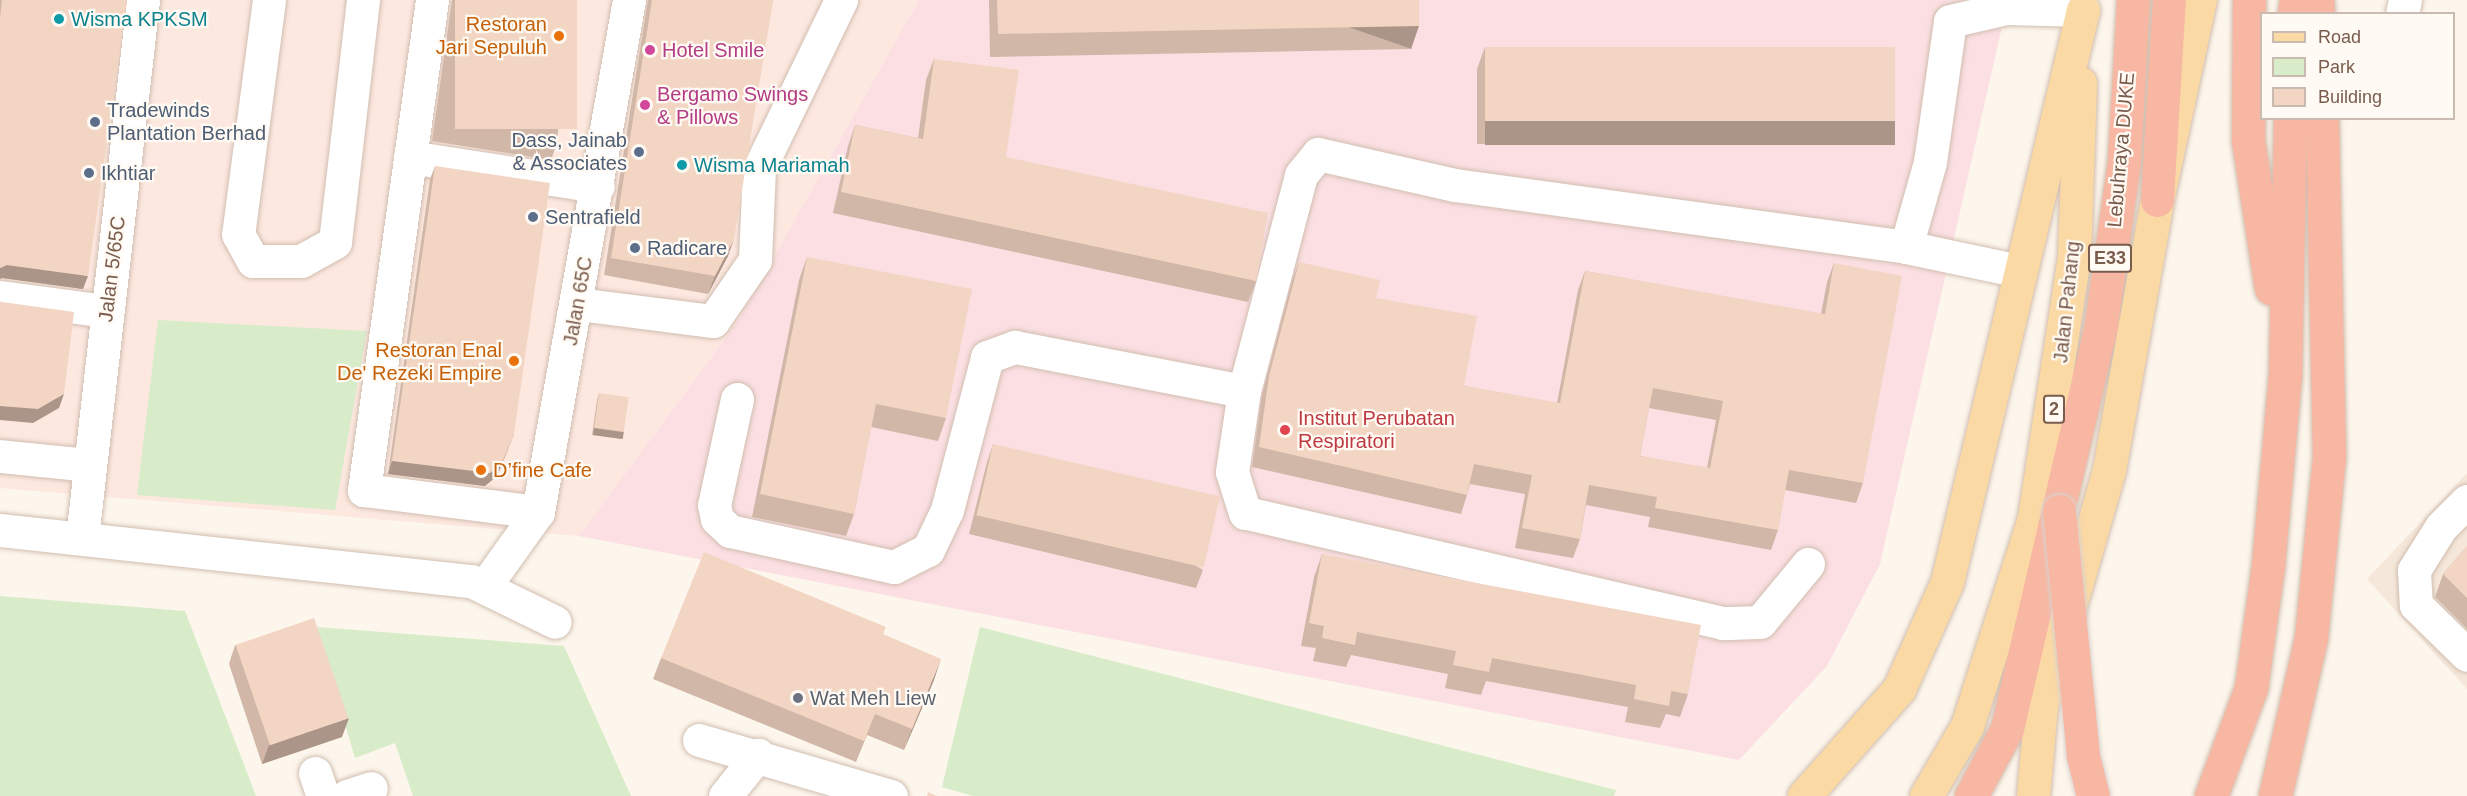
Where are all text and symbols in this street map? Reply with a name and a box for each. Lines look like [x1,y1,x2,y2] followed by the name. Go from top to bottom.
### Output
[71,7,208,31] place label: Wisma KPKSM
[52,12,66,26] marker: Wisma KPKSM
[2260,12,2455,120] legend
[436,13,547,60] place label: Restoran Jari Sepuluh
[2318,27,2361,47] text: Road
[552,29,566,43] marker: Restoran Jari Sepuluh
[662,38,764,62] place label: Hotel Smile
[643,43,657,57] marker: Hotel Smile
[2318,57,2355,77] text: Park
[2102,71,2140,229] street label: Lebuhraya DUKE
[657,82,808,129] place label: Bergamo Swings & Pillows
[2318,87,2382,107] text: Building
[107,98,266,145] place label: Tradewinds Plantation Berhad
[638,98,652,112] marker: Bergamo Swings & Pillows
[88,115,102,129] marker: Tradewinds Plantation Berhad
[511,128,627,175] place label: Dass, Jainab & Associates
[632,145,646,159] marker: Dass, Jainab & Associates
[694,153,850,177] place label: Wisma Mariamah
[675,158,689,172] marker: Wisma Mariamah
[101,161,155,185] place label: Ikhtiar
[82,166,96,180] marker: Ikhtiar
[545,205,641,229] place label: Sentrafield
[526,210,540,224] marker: Sentrafield
[94,215,130,323] street label: Jalan 5/65C
[647,236,727,260] place label: Radicare
[2049,240,2085,364] street label: Jalan Pahang
[628,241,642,255] marker: Radicare
[2088,243,2132,273] road number: E33
[558,255,598,347] street label: Jalan 65C
[337,338,502,385] place label: Restoran Enal De' Rezeki Empire
[507,354,521,368] marker: Restoran Enal De' Rezeki Empire
[2042,394,2066,424] road number: 2
[1298,406,1455,453] place label: Institut Perubatan Respiratori
[1276,421,1294,439] marker: Institut Perubatan Respiratori
[493,458,592,482] place label: D’fine Cafe
[474,463,488,477] marker: D’fine Cafe
[810,686,936,710] place label: Wat Meh Liew
[791,691,805,705] marker: Wat Meh Liew

